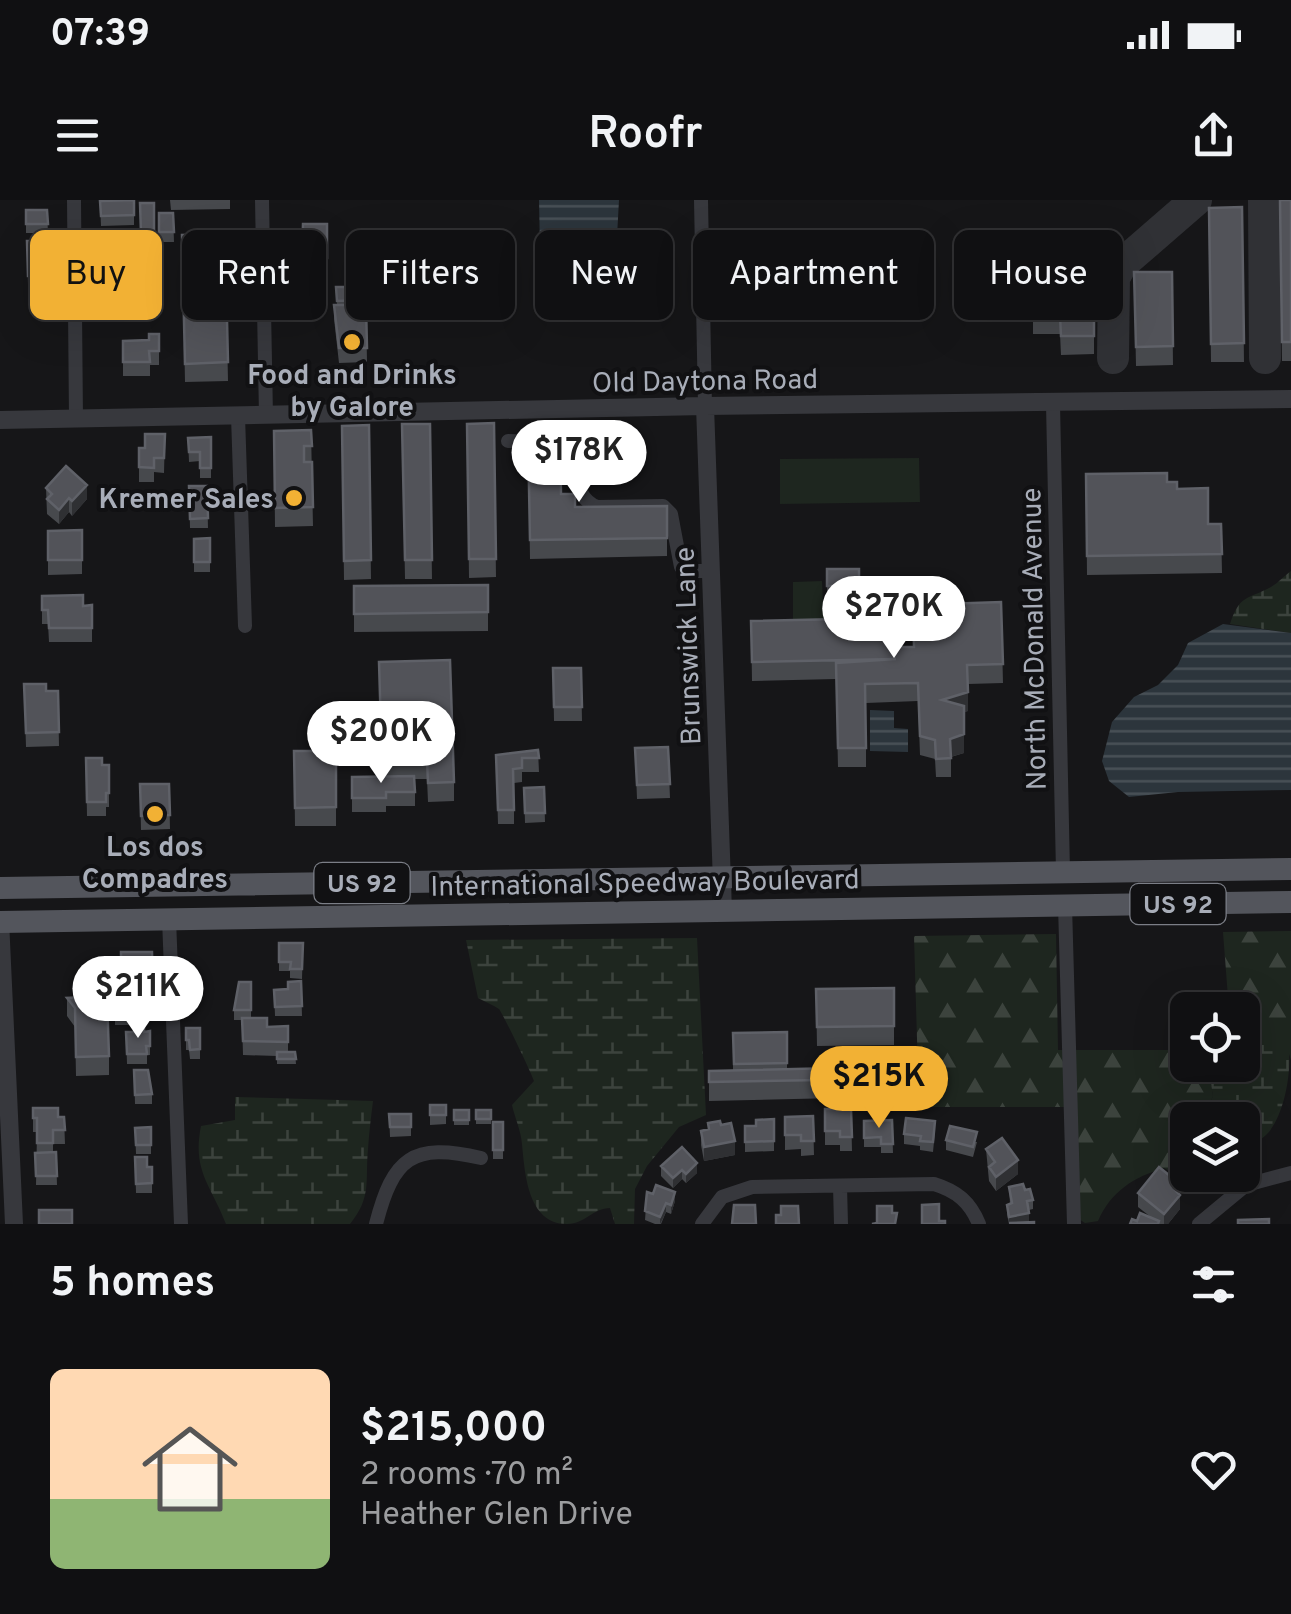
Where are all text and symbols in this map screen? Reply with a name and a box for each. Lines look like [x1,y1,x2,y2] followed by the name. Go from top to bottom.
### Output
[50,11,150,60] text: 07:39
[588,107,703,164] text: Roofr
[50,108,105,163] icon: menu
[1186,108,1241,163] icon: share
[30,230,162,320] chip: Buy
[182,230,326,320] chip: Rent
[346,230,515,320] chip: Filters
[535,230,673,320] chip: New
[693,230,934,320] chip: Apartment
[954,230,1123,320] chip: House
[341,331,363,353] marker: Food and Drinks by Galore
[247,359,457,427] place label: Food and Drinks by Galore
[592,363,818,403] street label: Old Daytona Road
[509,420,649,505] pin: $178K
[534,432,624,472] text: $178K
[98,483,274,519] place label: Kremer Sales
[283,487,305,509] marker: Kremer Sales
[1015,487,1057,791] street label: North McDonald Avenue
[669,546,711,746] street label: Brunswick Lane
[824,576,964,661] pin: $270K
[844,588,944,628] text: $270K
[311,701,451,786] pin: $200K
[329,713,433,753] text: $200K
[144,803,166,825] marker: Los dos Compadres
[82,831,228,899] place label: Los dos Compadres
[314,863,410,903] road number: US 92
[430,863,860,907] street label: International Speedway Boulevard
[1130,884,1226,924] road number: US 92
[68,956,208,1041] pin: $211K
[94,968,182,1008] text: $211K
[1170,992,1260,1192] map controls
[1170,992,1260,1082] button: locate
[809,1046,949,1131] pin: $215K
[832,1058,926,1098] text: $215K
[1170,1102,1260,1192] button: layers
[1186,1257,1241,1312] icon: filters
[50,1258,215,1311] text: 5 homes
[360,1403,547,1456] text: $215,000
[130,1409,250,1529] icon: home
[1186,1442,1241,1497] icon: heart
[360,1456,573,1496] text: 2 rooms · 70 m²
[360,1496,633,1536] text: Heather Glen Drive

